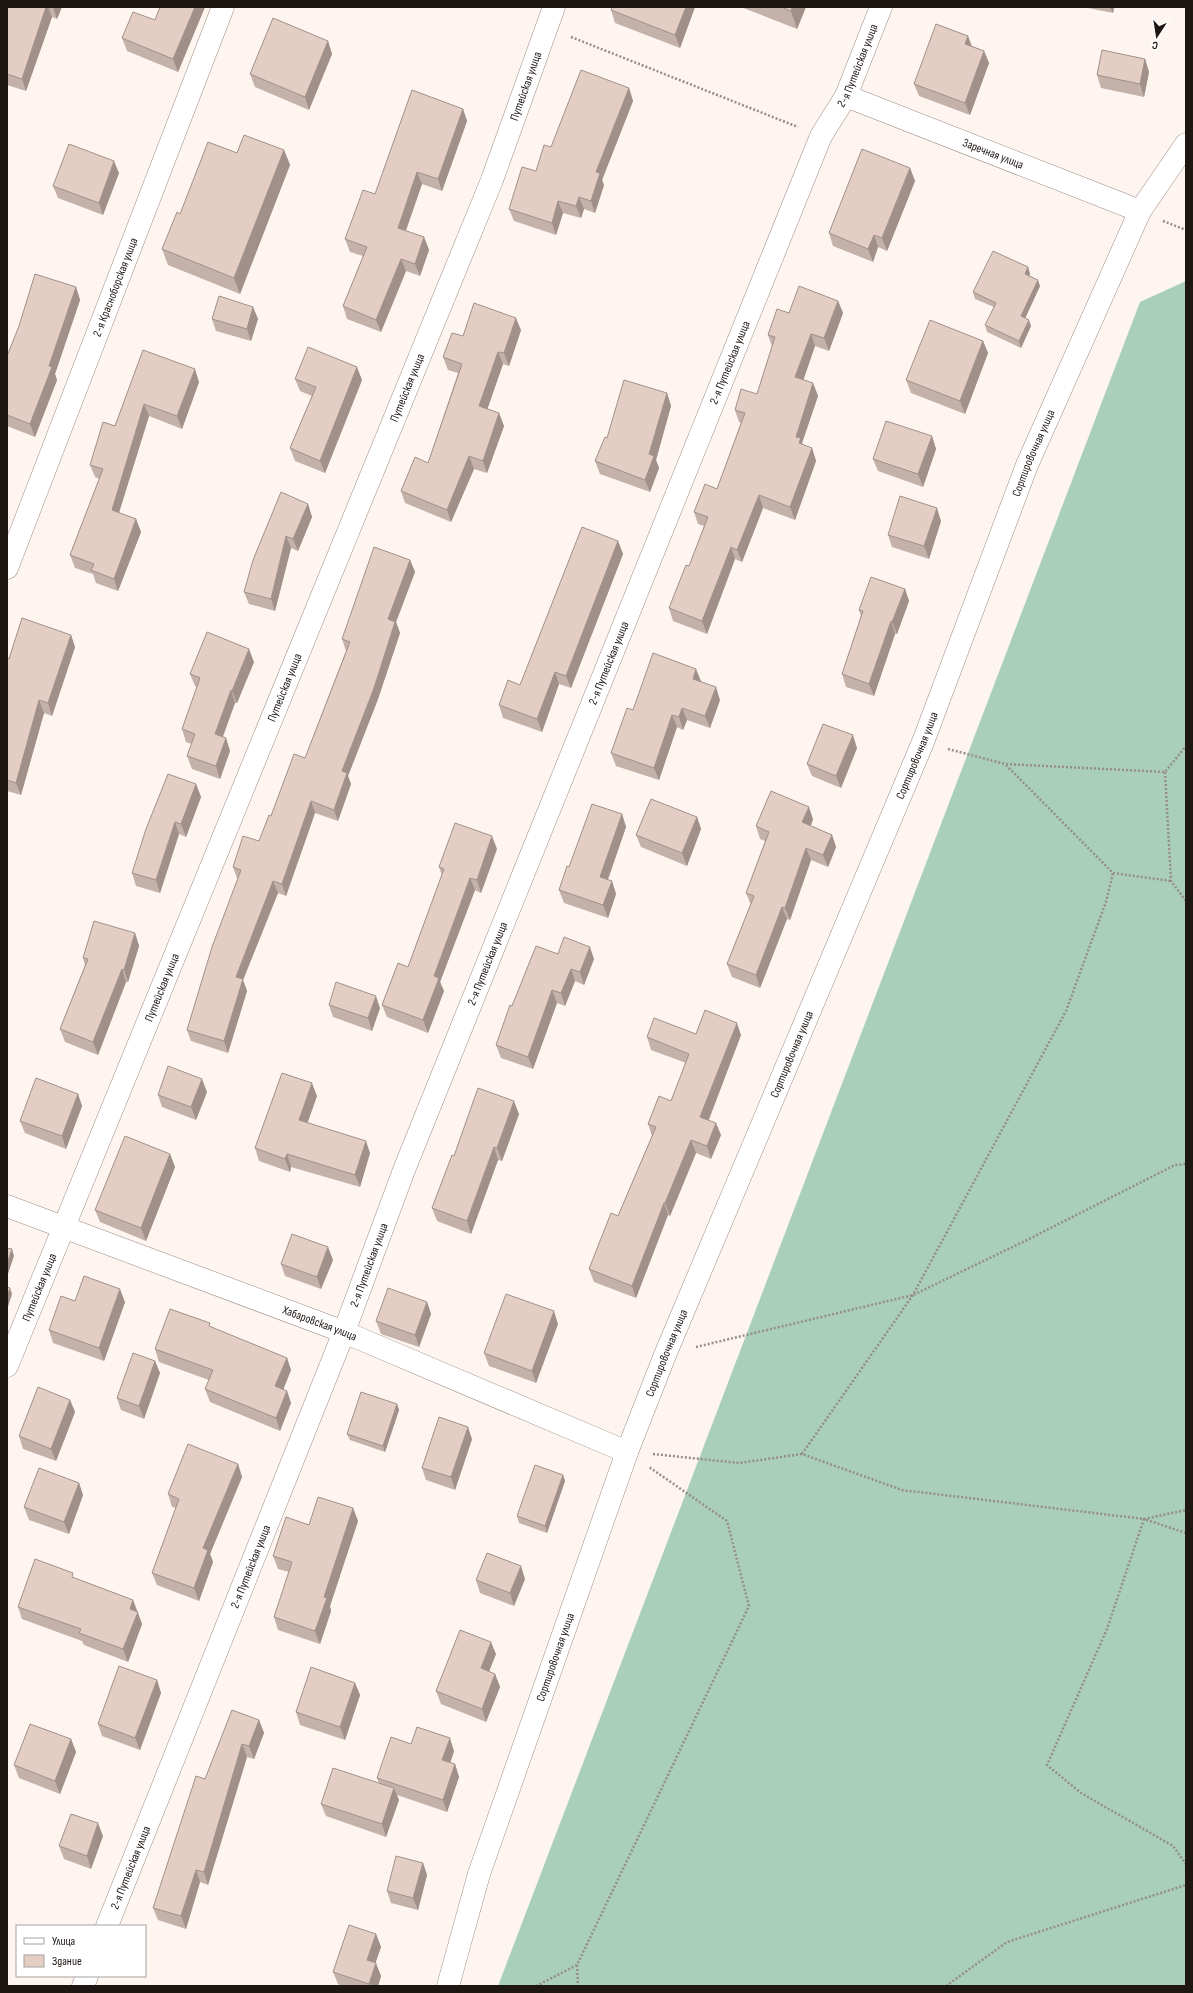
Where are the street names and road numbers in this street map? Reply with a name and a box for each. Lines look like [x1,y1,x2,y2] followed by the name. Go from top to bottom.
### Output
[834,22,882,110] street label: 2-я Путейская улица
[507,49,545,123] street label: Путейская улица
[960,135,1026,173] street label: Заречная улица
[90,235,142,339] street label: 2-я Красноборская улица
[707,319,754,406] street label: 2-я Путейская улица
[387,351,428,424] street label: Путейская улица
[1009,407,1059,499] street label: Сортировочная улица
[585,619,633,707] street label: 2-я Путейская улица
[264,651,306,724] street label: Путейская улица
[893,709,942,801] street label: Сортировочная улица
[464,920,511,1007] street label: 2-я Путейская улица
[142,951,183,1024] street label: Путейская улица
[767,1008,817,1100] street label: Сортировочная улица
[347,1221,392,1309] street label: 2-я Путейская улица
[19,1251,60,1324] street label: Путейская улица
[280,1302,359,1345] street label: Хабаровская улица
[642,1307,691,1399] street label: Сортировочная улица
[228,1523,274,1611] street label: 2-я Путейская улица
[533,1611,578,1704] street label: Сортировочная улица
[107,1824,154,1911] street label: 2-я Путейская улица

